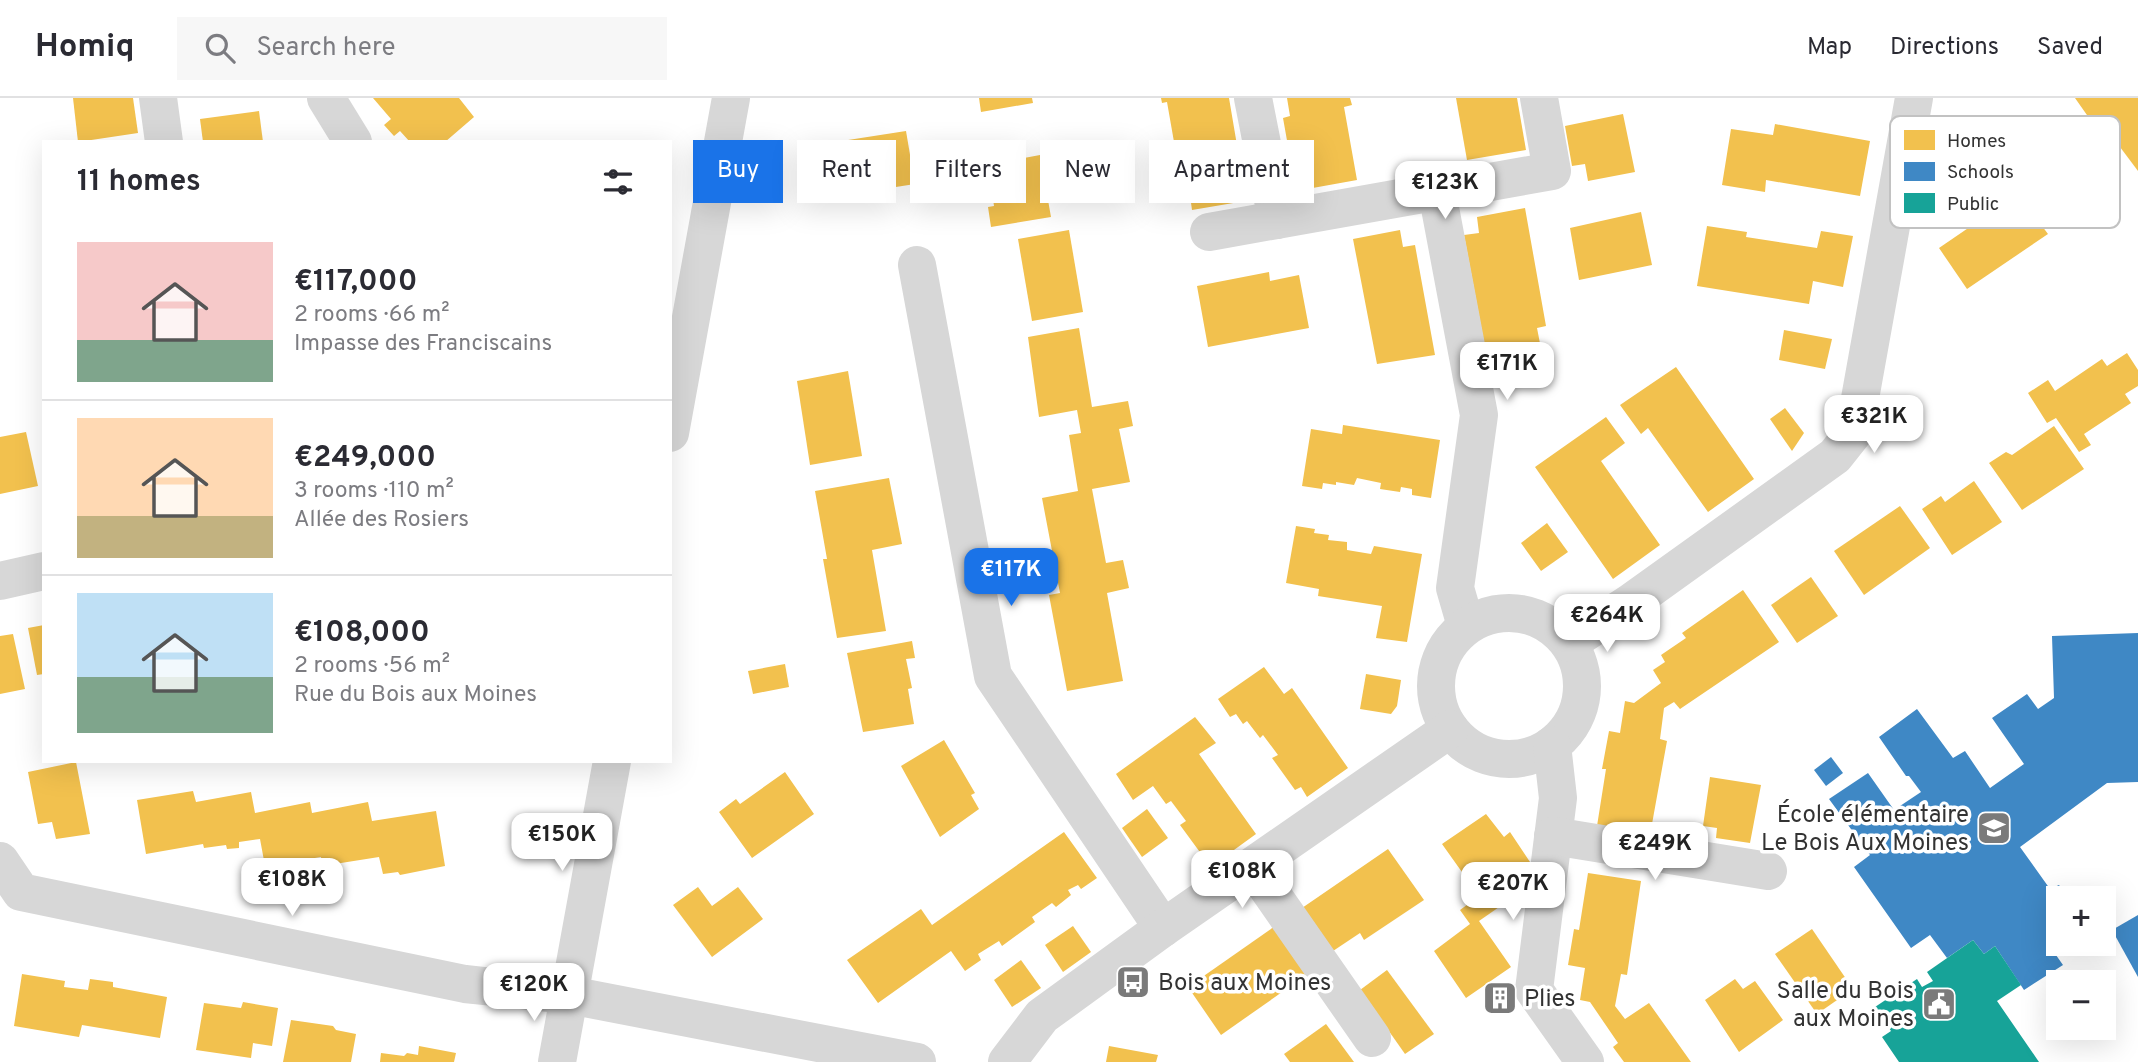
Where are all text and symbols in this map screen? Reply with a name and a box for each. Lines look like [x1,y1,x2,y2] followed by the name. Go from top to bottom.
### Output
[177,17,667,80] search box
[35,27,135,69] text: Homiq
[201,29,239,67] icon: search
[257,32,395,65] text: Search here
[1807,33,1852,63] text: Map
[1890,33,1999,63] text: Directions
[2037,33,2103,63] text: Saved
[1890,116,2120,228] legend
[1947,130,2006,154] text: Homes
[693,140,783,203] chip: Buy
[797,140,896,203] chip: Rent
[910,140,1026,203] chip: Filters
[1040,140,1135,203] chip: New
[1149,140,1314,203] chip: Apartment
[1947,161,2014,185] text: Schools
[1396,162,1494,221] pin: €123K
[599,163,637,201] icon: filters
[77,164,201,201] text: 11 homes
[1411,169,1479,198] text: €123K
[1947,193,1999,217] text: Public
[294,264,417,301] text: €117,000
[133,270,217,354] icon: home
[294,301,450,330] text: 2 rooms · 66 m²
[294,330,552,359] text: Impasse des Franciscains
[1458,342,1556,402] pin: €171K
[1476,350,1538,379] text: €171K
[1825,396,1923,455] pin: €321K
[1840,403,1908,432] text: €321K
[294,440,436,477] text: €249,000
[133,446,217,530] icon: home
[294,477,454,506] text: 3 rooms · 110 m²
[294,506,469,535] text: Allée des Rosiers
[962,548,1060,608] pin: €117K
[980,556,1042,585] text: €117K
[1558,594,1656,654] pin: €264K
[1570,602,1644,631] text: €264K
[294,615,430,652] text: €108,000
[133,621,217,705] icon: home
[294,652,450,681] text: 2 rooms · 56 m²
[294,681,537,710] text: Rue du Bois aux Moines
[1761,799,1969,859] place label: École élémentaire Le Bois Aux Moines
[1975,809,2013,847] school or university icon: École élémentaire Le Bois Aux Moines
[513,814,611,873] pin: €150K
[527,821,597,850] text: €150K
[1606,822,1704,882] pin: €249K
[1618,830,1692,859] text: €249K
[1193,850,1291,910] pin: €108K
[243,858,341,918] pin: €108K
[1207,858,1277,887] text: €108K
[1464,862,1562,922] pin: €207K
[257,866,327,895] text: €108K
[1477,870,1549,899] text: €207K
[2046,886,2116,1040] map controls
[2046,886,2116,956] button: +
[1114,963,1152,1001] bus stop icon: Bois aux Moines
[485,964,583,1023] pin: €120K
[1158,969,1331,999] place label: Bois aux Moines
[2046,970,2116,1040] button: −
[499,971,569,1000] text: €120K
[1777,977,1914,1035] place label: Salle du Bois aux Moines
[1481,979,1519,1017] building icon: Plies
[1524,985,1575,1015] place label: Plies
[1920,985,1958,1023] public building icon: Salle du Bois aux Moines

